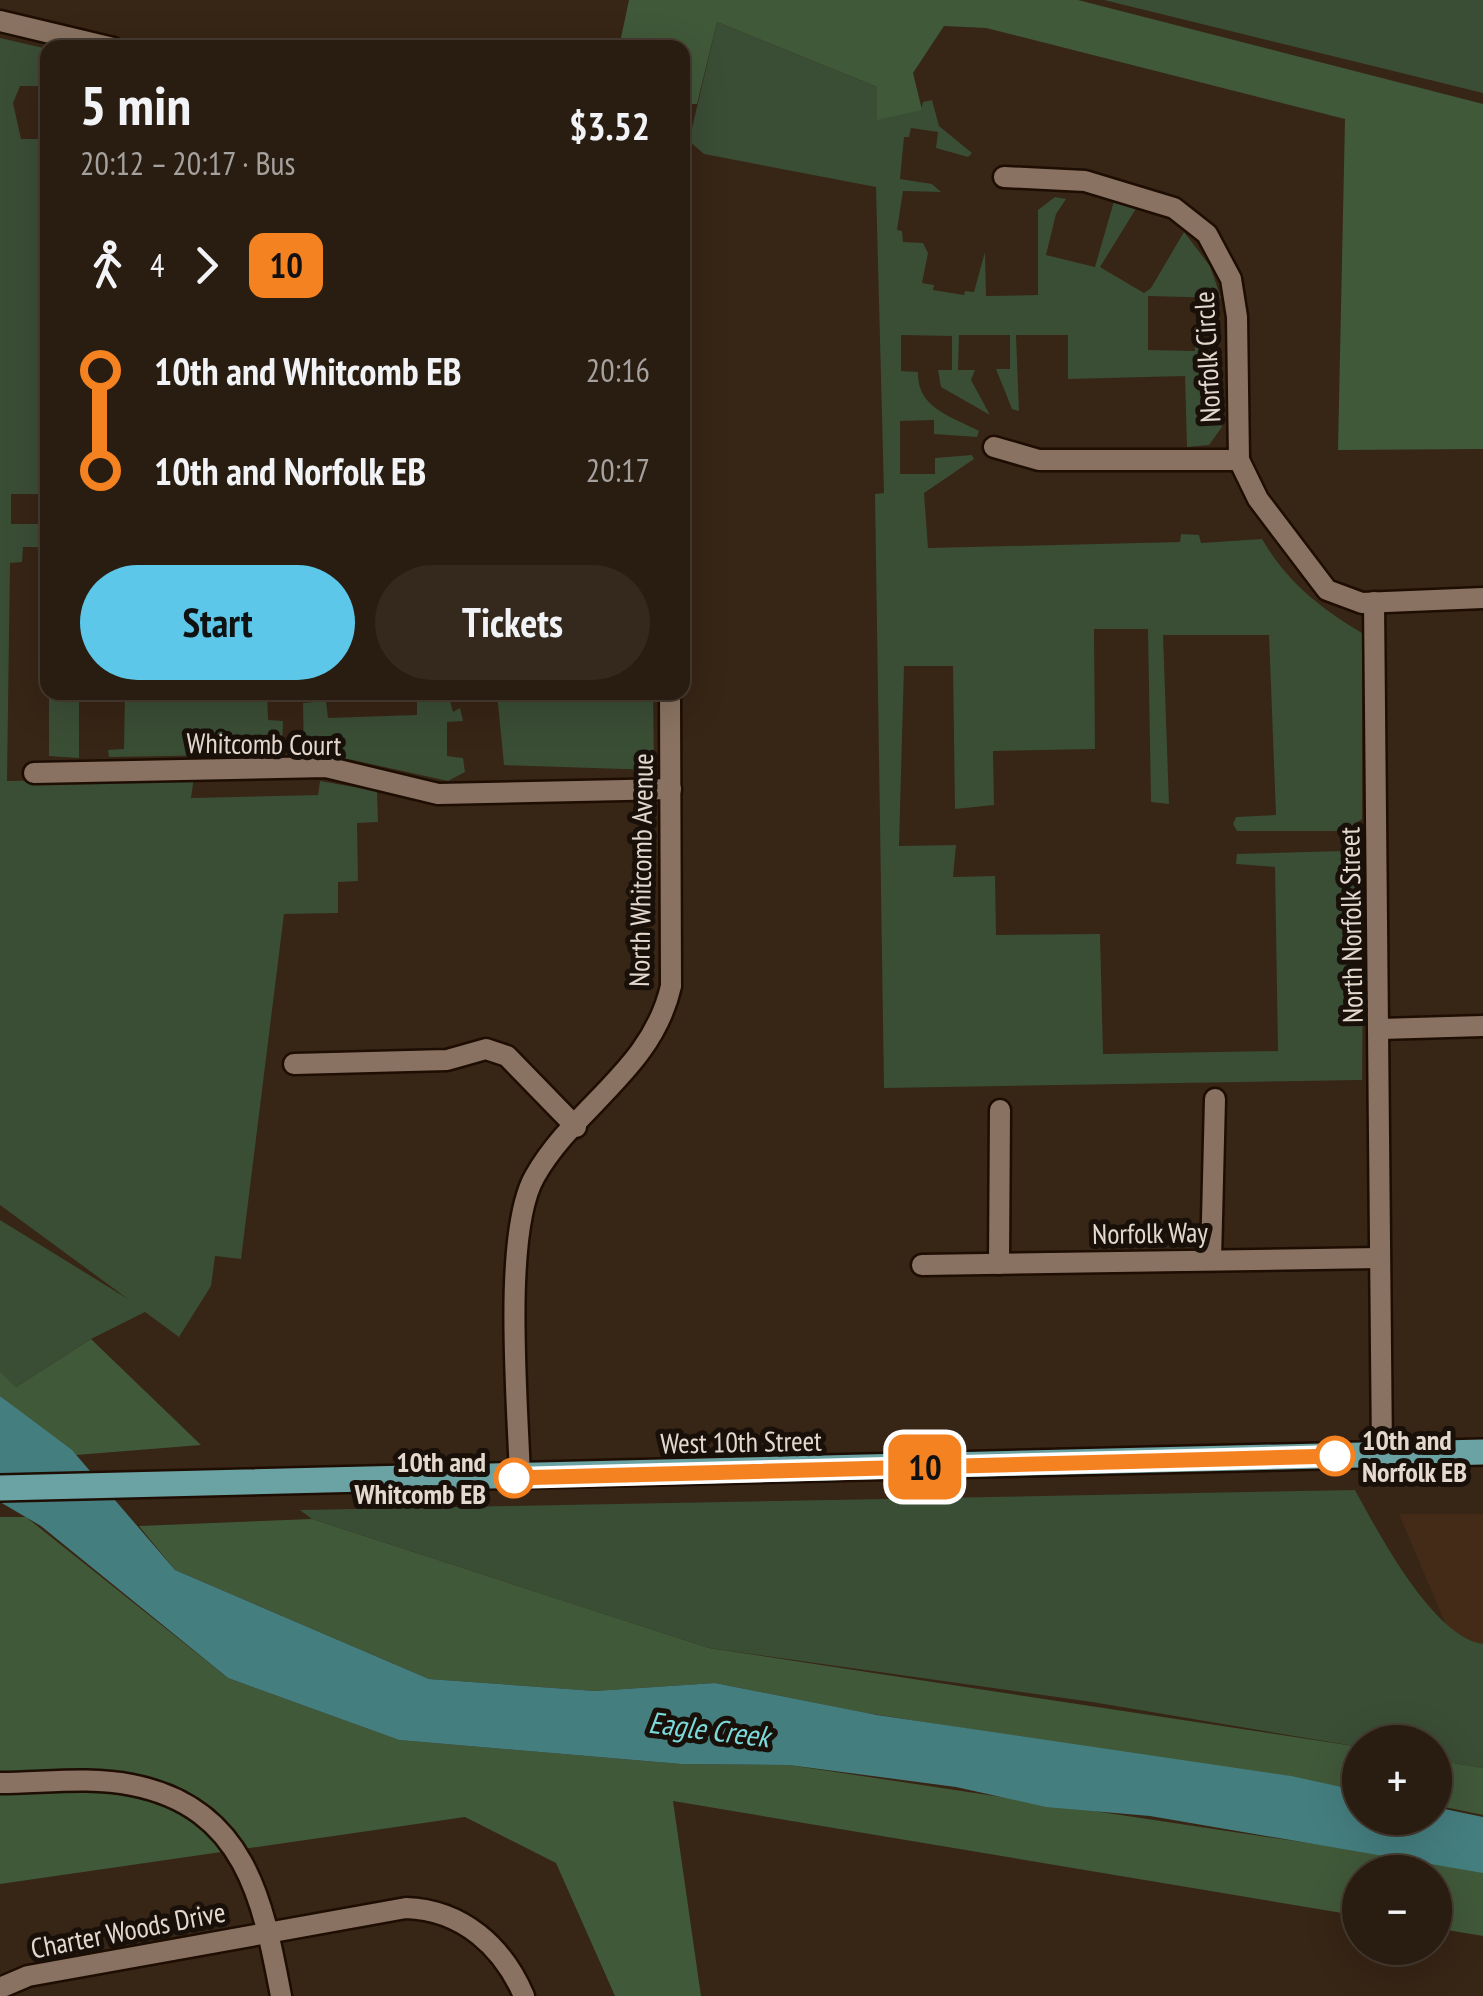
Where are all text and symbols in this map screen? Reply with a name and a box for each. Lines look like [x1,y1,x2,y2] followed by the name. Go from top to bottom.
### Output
[80,69,191,140] text: 5 min
[569,101,650,150] text: $3.52
[80,142,295,184] text: 20:12 – 20:17 · Bus
[80,238,135,293] icon: walk
[179,238,234,293] icon: forward
[269,242,303,288] text: 10
[150,244,164,286] text: 4
[1185,291,1228,423] street label: Norfolk Circle
[154,346,461,395] text: 10th and Whitcomb EB
[586,349,650,391] text: 20:16
[154,446,426,495] text: 10th and Norfolk EB
[586,449,650,491] text: 20:17
[80,565,355,680] button: Start
[375,565,650,680] button: Tickets
[186,724,342,763] street label: Whitcomb Court
[620,753,661,987] street label: North Whitcomb Avenue
[1330,826,1371,1023] street label: North Norfolk Street
[1092,1213,1209,1252] street label: Norfolk Way
[1362,1421,1467,1490] place label: 10th and Norfolk EB
[660,1422,822,1461] street label: West 10th Street
[880,1434,970,1500] line badge: 10
[1316,1437,1354,1475] marker: 10th and Norfolk EB
[354,1443,486,1512] place label: 10th and Whitcomb EB
[908,1444,942,1490] text: 10
[495,1459,533,1497] marker: 10th and Whitcomb EB
[647,1702,775,1756] water label: Eagle Creek
[1342,1725,1452,1965] map controls
[1342,1725,1452,1835] button: +
[1342,1855,1452,1965] button: −
[28,1893,228,1966] street label: Charter Woods Drive

